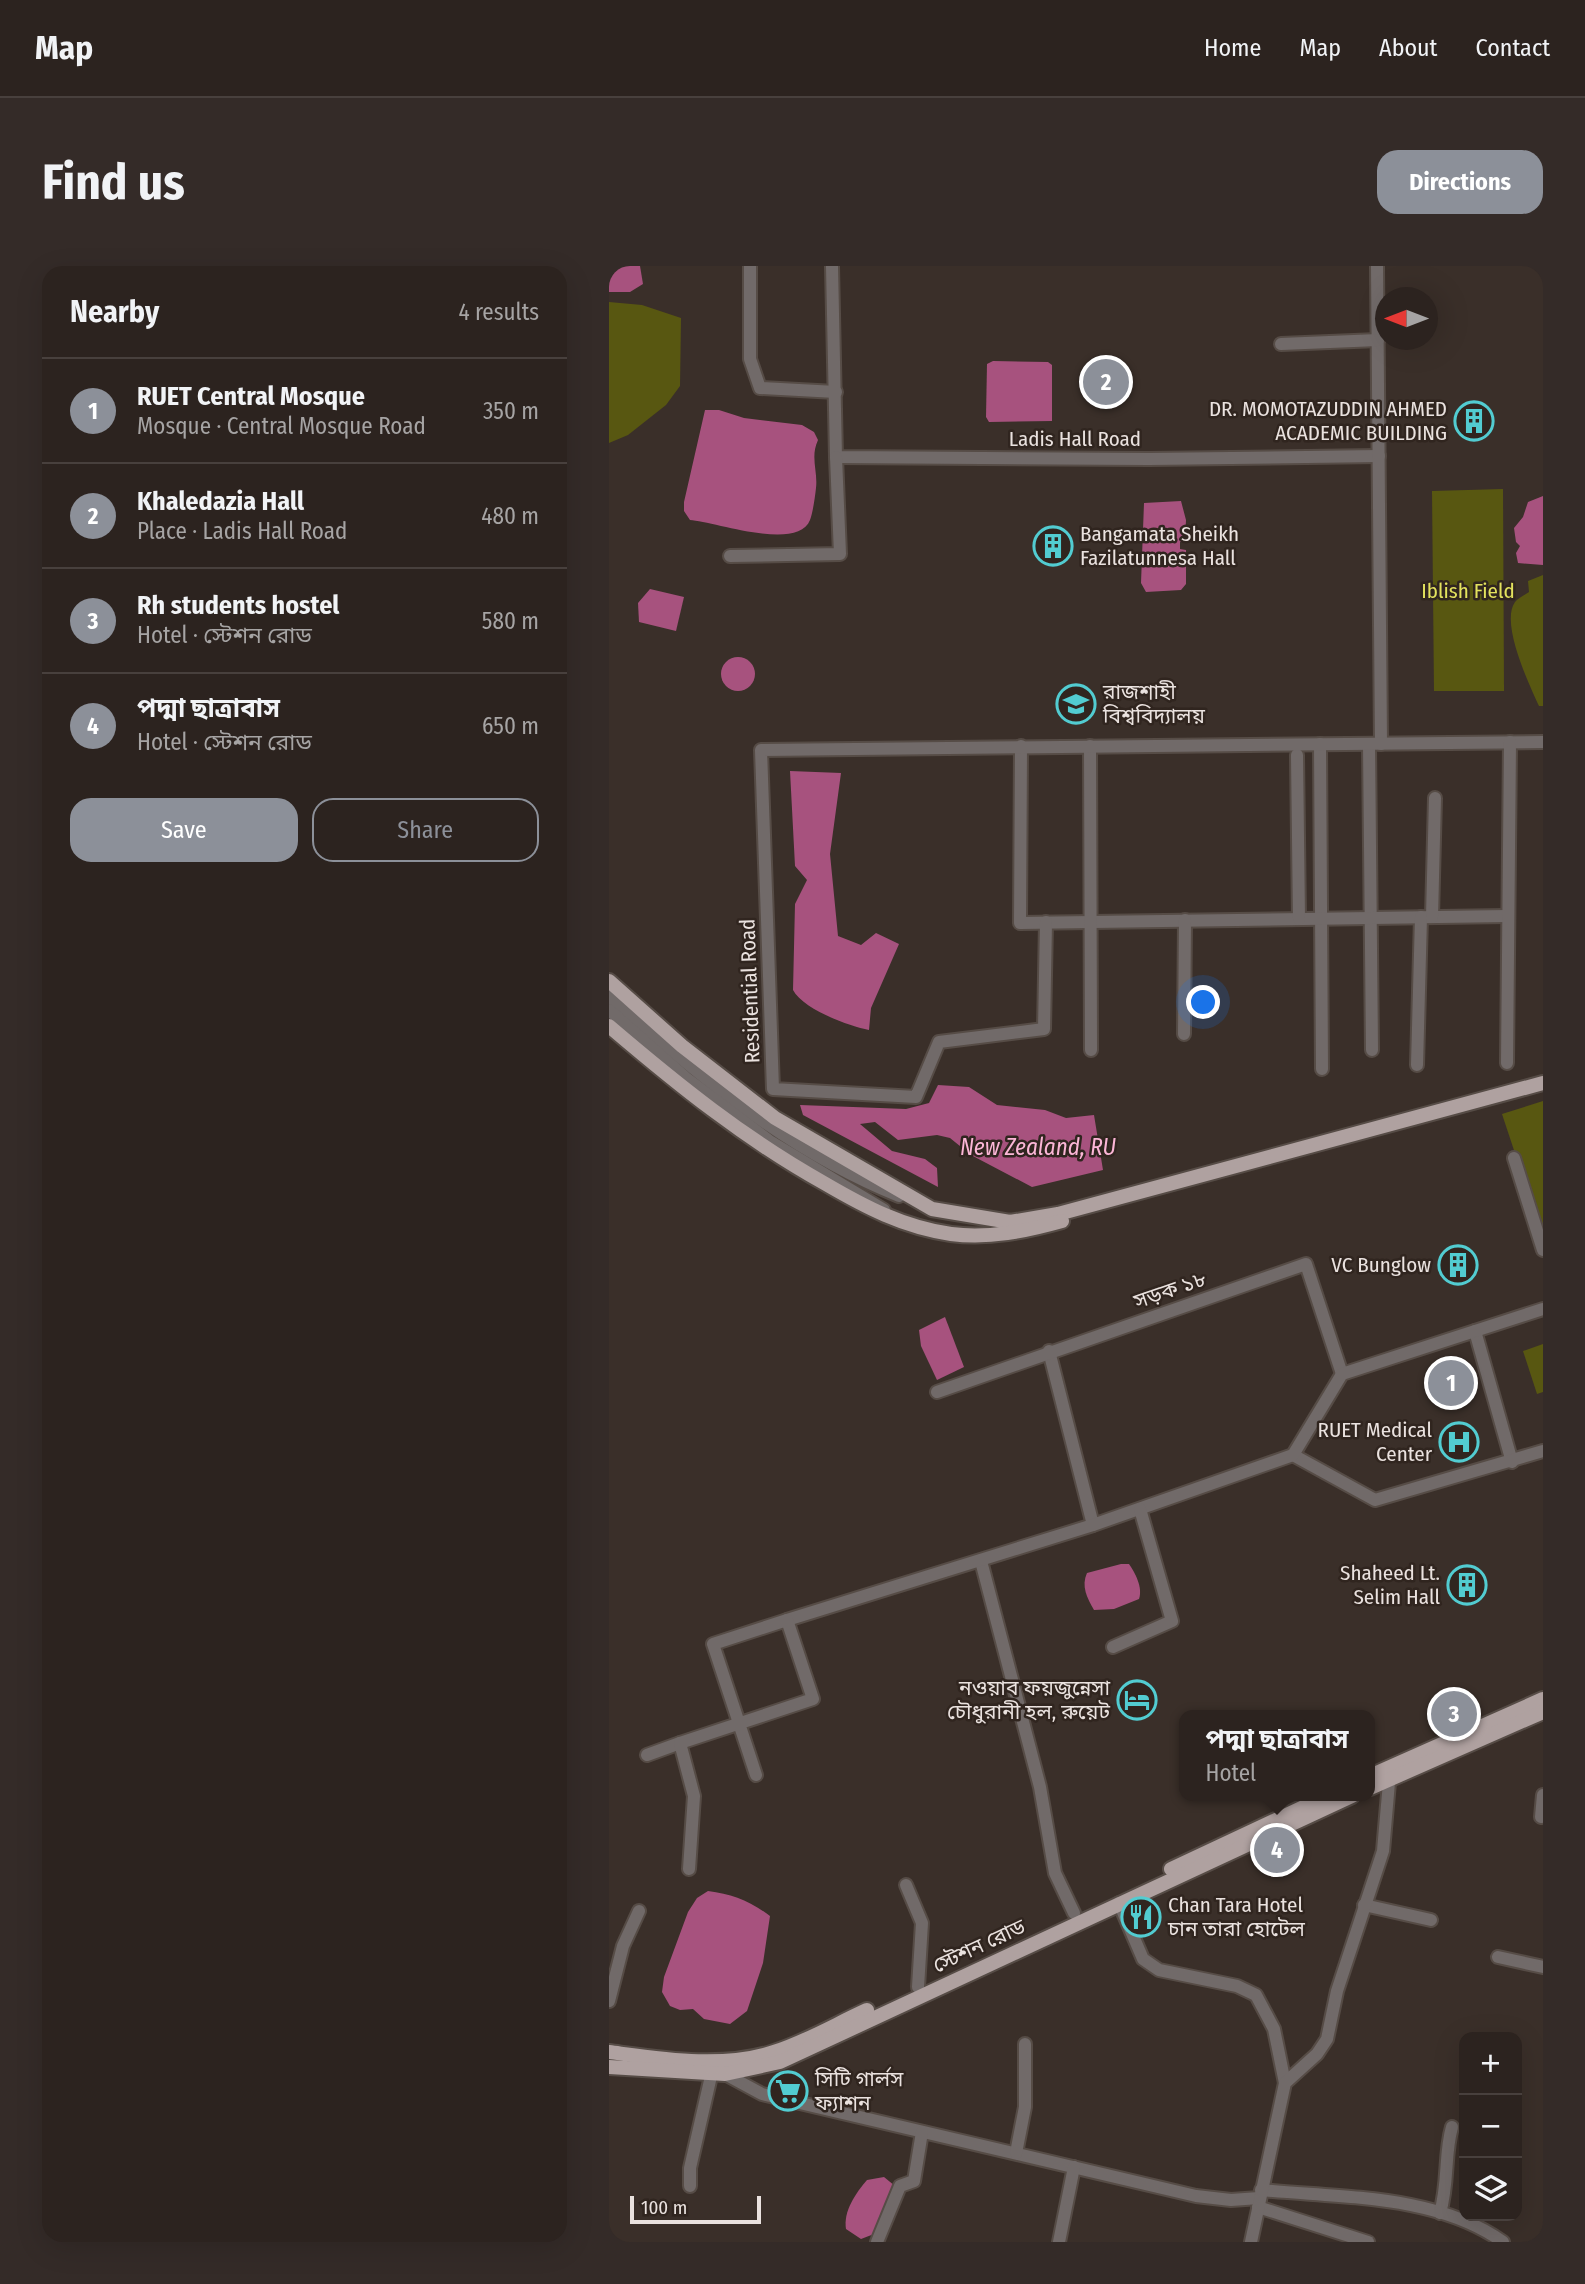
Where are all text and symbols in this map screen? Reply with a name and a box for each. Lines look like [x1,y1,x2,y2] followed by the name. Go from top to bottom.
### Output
[35,28,93,68] text: Map
[1204,34,1261,62] text: Home
[1299,34,1341,62] text: Map
[1379,34,1437,62] text: About
[1475,34,1550,62] text: Contact
[1377,150,1543,214] button: Directions
[42,153,185,212] text: Find us
[1375,287,1438,350] north arrow
[70,294,159,330] text: Nearby
[458,298,539,326] text: 4 results
[1083,356,1129,408] pin: 2
[137,381,365,412] text: RUET Central Mosque
[1209,396,1447,446] place label: DR. MOMOTAZUDDIN AHMED ACADEMIC BUILDING
[88,397,98,425] text: 1
[483,397,539,425] text: 350 m
[1453,400,1495,442] building icon: DR. MOMOTAZUDDIN AHMED ACADEMIC BUILDING
[137,412,426,440] text: Mosque · Central Mosque Road
[1009,426,1141,452] street label: Ladis Hall Road
[137,486,304,517] text: Khaledazia Hall
[88,502,98,530] text: 2
[481,502,539,530] text: 480 m
[137,517,347,545] text: Place · Ladis Hall Road
[1080,521,1239,571] place label: Bangamata Sheikh Fazilatunnesa Hall
[1032,525,1074,567] building icon: Bangamata Sheikh Fazilatunnesa Hall
[1421,578,1515,604] park label: Iblish Field
[137,590,339,621] text: Rh students hostel
[88,607,98,635] text: 3
[482,607,539,635] text: 580 m
[137,621,312,649] text: Hotel · স্টেশন রোড
[1102,679,1206,729] place label: রাজশাহী বিশ্ববিদ্যালয়
[1055,683,1097,725] school or university icon: রাজশাহী বিশ্ববিদ্যালয়
[137,693,280,724] text: পদ্মা ছাত্রাবাস
[87,712,99,740] text: 4
[482,712,539,740] text: 650 m
[137,728,312,756] text: Hotel · স্টেশন রোড
[70,798,298,862] button: Save
[312,798,539,862] button: Share
[734,918,766,1064] street label: Residential Road
[1186,985,1220,1019] your location
[960,1133,1117,1161] water label: New Zealand, RU
[1437,1244,1479,1286] building icon: VC Bunglow
[1331,1252,1431,1278] place label: VC Bunglow
[1129,1266,1210,1315] street label: সড়ক ১৮
[1428,1357,1474,1409] pin: 1
[1318,1417,1433,1467] place label: RUET Medical Center
[1438,1421,1480,1463] hospital icon: RUET Medical Center
[1340,1560,1440,1610] place label: Shaheed Lt. Selim Hall
[1446,1564,1488,1606] building icon: Shaheed Lt. Selim Hall
[947,1675,1110,1725] place label: নওয়াব ফয়জুন্নেসা চৌধুরানী হল, রুয়েট
[1116,1679,1158,1721] hotel icon: নওয়াব ফয়জুন্নেসা চৌধুরানী হল, রুয়েট
[1431,1688,1477,1740] pin: 3
[1179,1710,1375,1801] popup
[1206,1724,1348,1755] text: পদ্মা ছাত্রাবাস
[1206,1759,1256,1787] text: Hotel
[1254,1824,1300,1876] pin: 4
[1167,1892,1305,1942] place label: Chan Tara Hotel চান তারা হোটেল
[1120,1896,1162,1938] restaurant icon: Chan Tara Hotel চান তারা হোটেল
[929,1913,1030,1979] street label: স্টেশন রোড
[1459,2032,1522,2221] map controls
[1459,2032,1522,2095] button: +
[814,2066,904,2116] place label: সিটি গার্লস ফ্যাশন
[767,2070,809,2112] supermarket icon: সিটি গার্লস ফ্যাশন
[1459,2095,1522,2158] button: −
[1459,2158,1522,2221] button: layers
[630,2193,761,2225] scale bar
[641,2196,687,2219] text: 100 m

